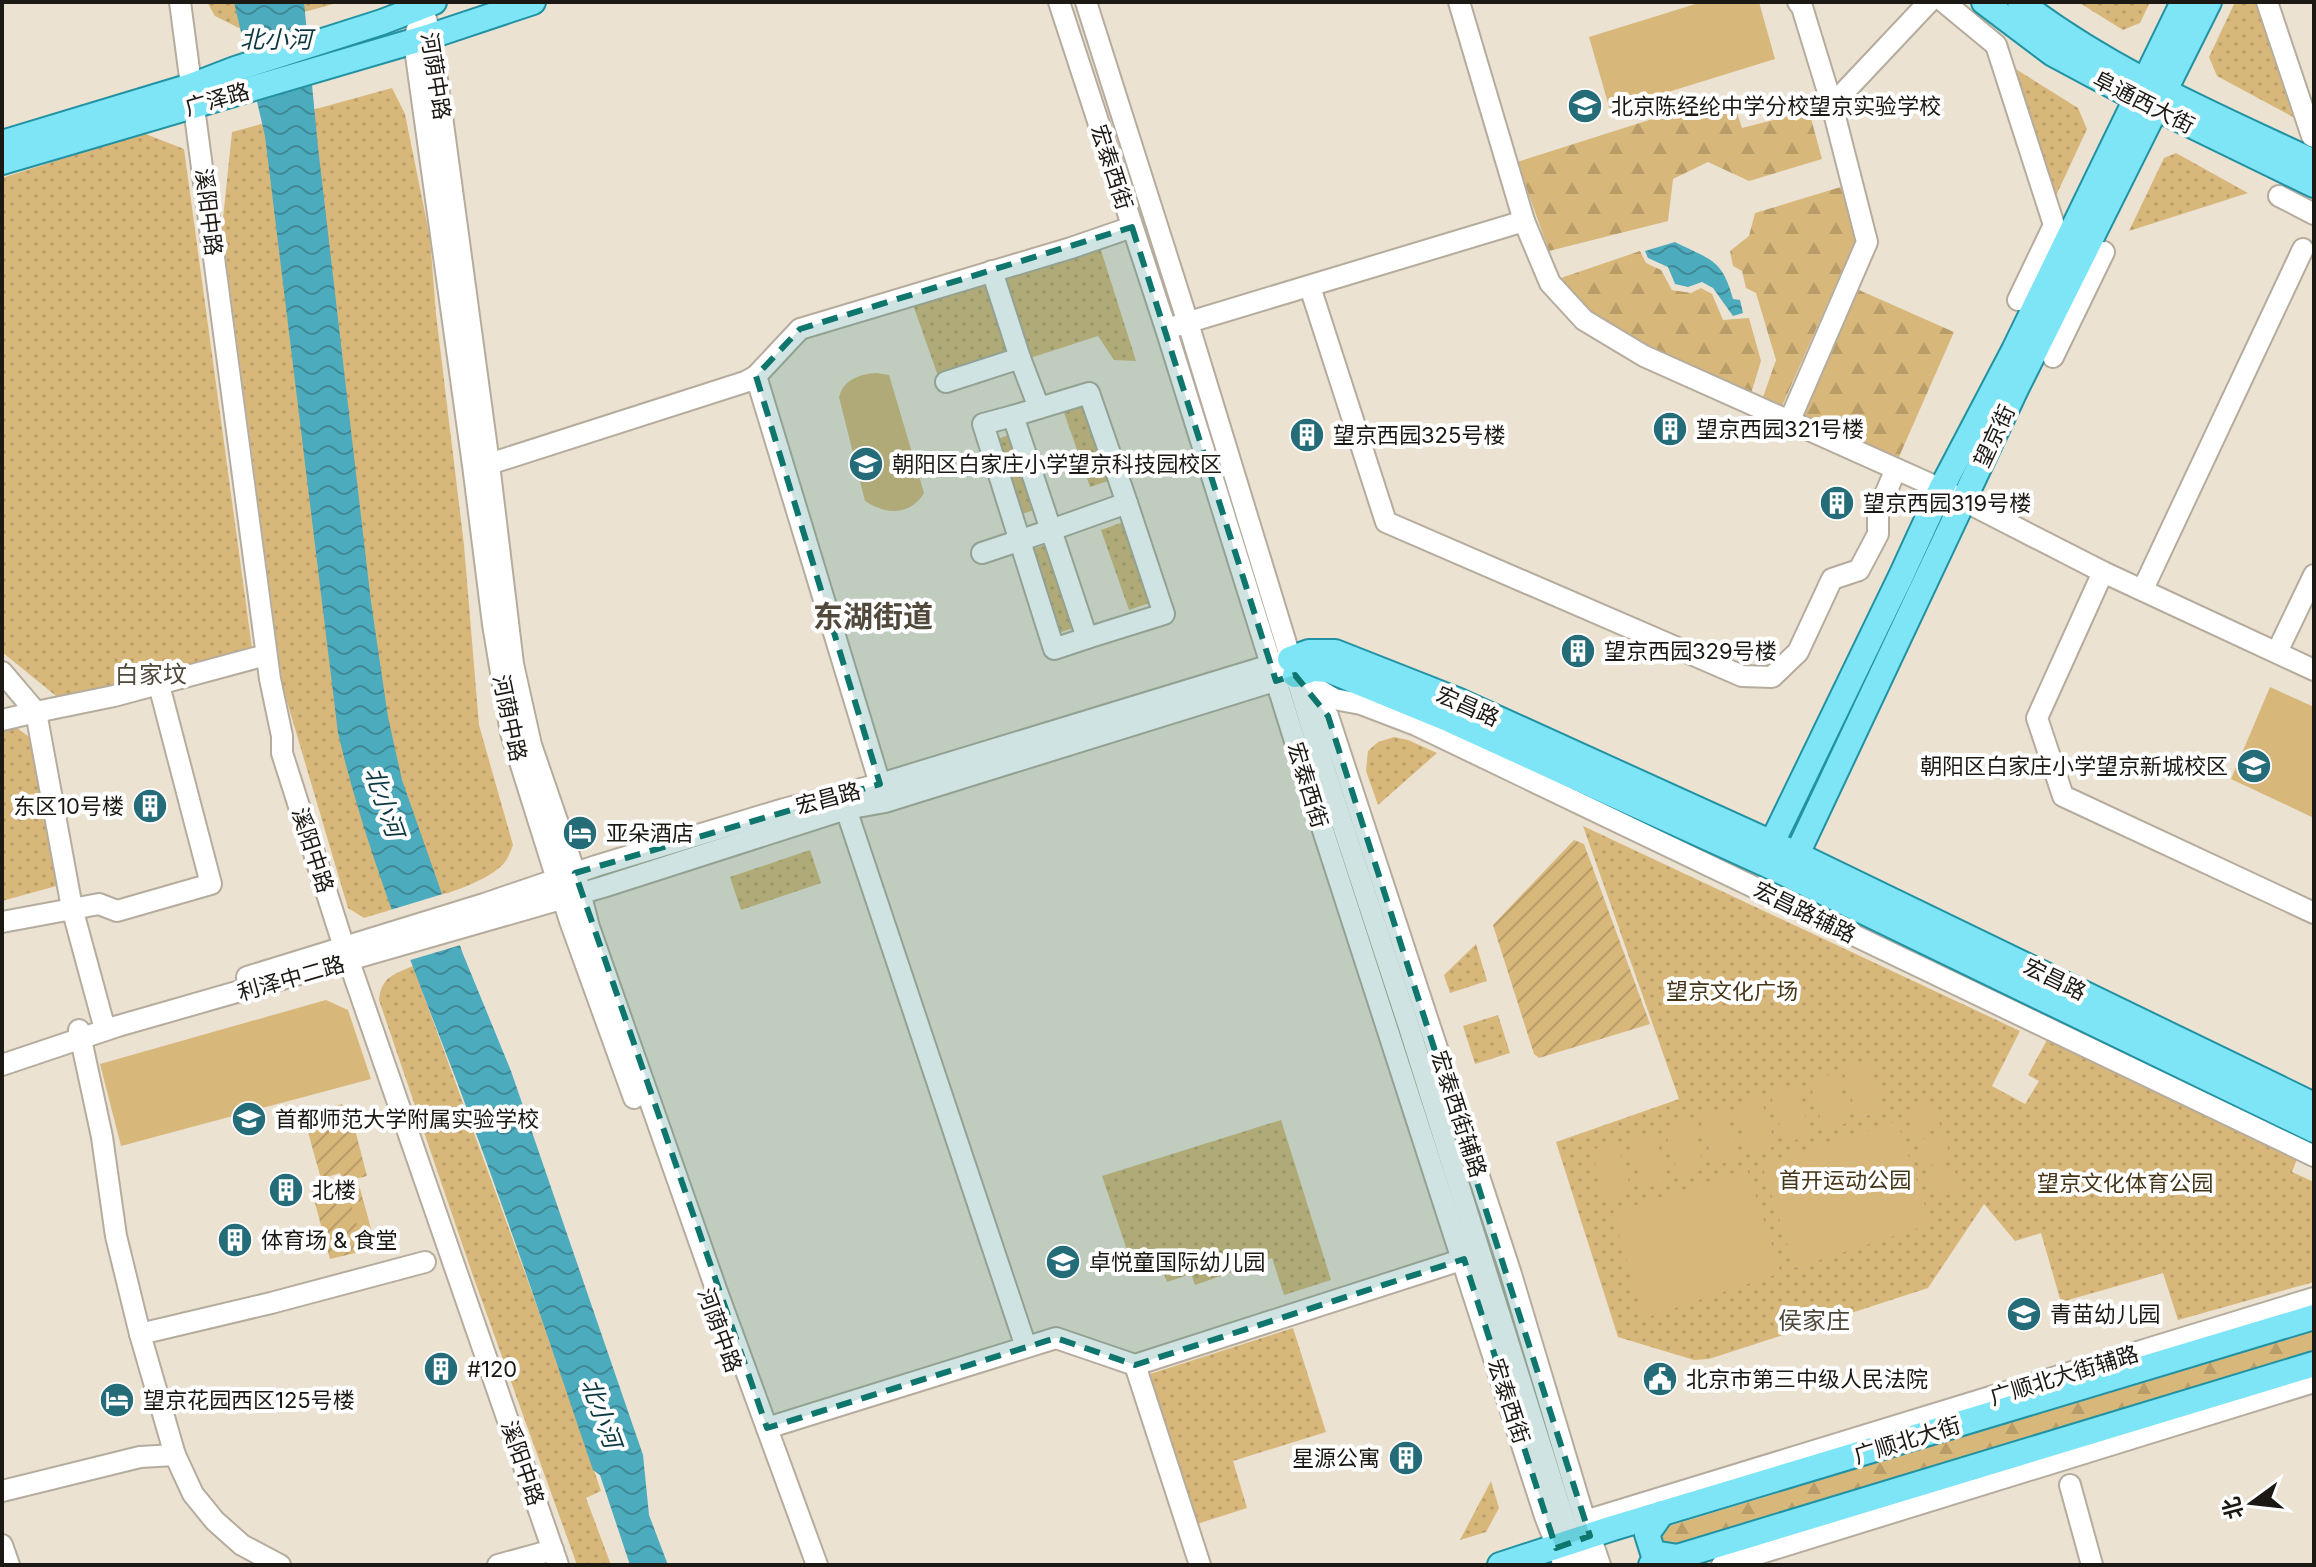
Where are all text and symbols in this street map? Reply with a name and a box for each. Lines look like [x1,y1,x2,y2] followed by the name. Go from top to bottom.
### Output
[240,25,316,54] water label: 北小河
[416,31,456,121] street label: 河荫中路
[2089,65,2199,139] street label: 阜通西大街
[182,77,252,121] street label: 广泽路
[1566,87,1604,125] school or university icon: 北京陈经纶中学分校望京实验学校
[1611,93,1941,119] place label: 北京陈经纶中学分校望京实验学校
[1086,121,1138,213] street label: 宏泰西街
[191,167,227,257] street label: 溪阳中路
[1968,401,2020,471] street label: 望京街
[1651,410,1689,448] building icon: 望京西园321号楼
[1288,416,1326,454] building icon: 望京西园325号楼
[1696,416,1864,442] place label: 望京西园321号楼
[1333,422,1505,448] place label: 望京西园325号楼
[847,445,885,483] school or university icon: 朝阳区白家庄小学望京科技园校区
[892,451,1222,477] place label: 朝阳区白家庄小学望京科技园校区
[1818,484,1856,522] building icon: 望京西园319号楼
[1863,490,2031,516] place label: 望京西园319号楼
[813,598,933,634] district label: 东湖街道
[1559,632,1597,670] building icon: 望京西园329号楼
[1604,638,1777,664] place label: 望京西园329号楼
[115,660,187,689] district label: 白家坟
[488,672,532,764] street label: 河荫中路
[1433,681,1503,731] street label: 宏昌路
[1283,739,1333,831] street label: 宏泰西街
[2235,747,2273,785] school or university icon: 朝阳区白家庄小学望京新城校区
[1920,753,2228,779] place label: 朝阳区白家庄小学望京新城校区
[359,763,411,844] water label: 北小河
[793,777,863,819] street label: 宏昌路
[131,787,169,825] building icon: 东区10号楼
[13,793,124,819] place label: 东区10号楼
[287,804,339,896] street label: 溪阳中路
[561,814,599,852] hotel icon: 亚朵酒店
[606,820,694,846] place label: 亚朵酒店
[1750,876,1860,948] street label: 宏昌路辅路
[235,950,347,1006] street label: 利泽中二路
[2020,953,2090,1005] street label: 宏昌路
[1666,978,1798,1004] park label: 望京文化广场
[1426,1047,1492,1181] street label: 宏泰西街辅路
[230,1100,268,1138] school or university icon: 首都师范大学附属实验学校
[275,1106,539,1132] place label: 首都师范大学附属实验学校
[1779,1167,1911,1193] park label: 首开运动公园
[2037,1170,2213,1196] park label: 望京文化体育公园
[267,1171,305,1209] building icon: 北楼
[312,1177,356,1203] place label: 北楼
[216,1221,254,1259] building icon: 体育场 & 食堂
[261,1227,398,1253] place label: 体育场 & 食堂
[1044,1243,1082,1281] school or university icon: 卓悦童国际幼儿园
[1089,1249,1265,1275] place label: 卓悦童国际幼儿园
[693,1284,747,1376] street label: 河荫中路
[2005,1295,2043,1333] school or university icon: 青苗幼儿园
[2050,1301,2160,1327] place label: 青苗幼儿园
[1778,1306,1850,1335] district label: 侯家庄
[1987,1340,2141,1410] street label: 广顺北大街辅路
[422,1350,460,1388] building icon: #120
[1483,1355,1535,1447] street label: 宏泰西街
[467,1356,517,1382] place label: #120
[1641,1360,1679,1398] public building icon: 北京市第三中级人民法院
[1686,1366,1928,1392] place label: 北京市第三中级人民法院
[576,1374,629,1455] water label: 北小河
[98,1381,136,1419] hotel icon: 望京花园西区125号楼
[143,1387,355,1413] place label: 望京花园西区125号楼
[1851,1411,1963,1469] street label: 广顺北大街
[496,1417,550,1509] street label: 溪阳中路
[1387,1439,1425,1477] building icon: 星源公寓
[1292,1445,1380,1471] place label: 星源公寓
[2212,1463,2292,1543] north arrow
[2217,1494,2248,1522] text: 北

